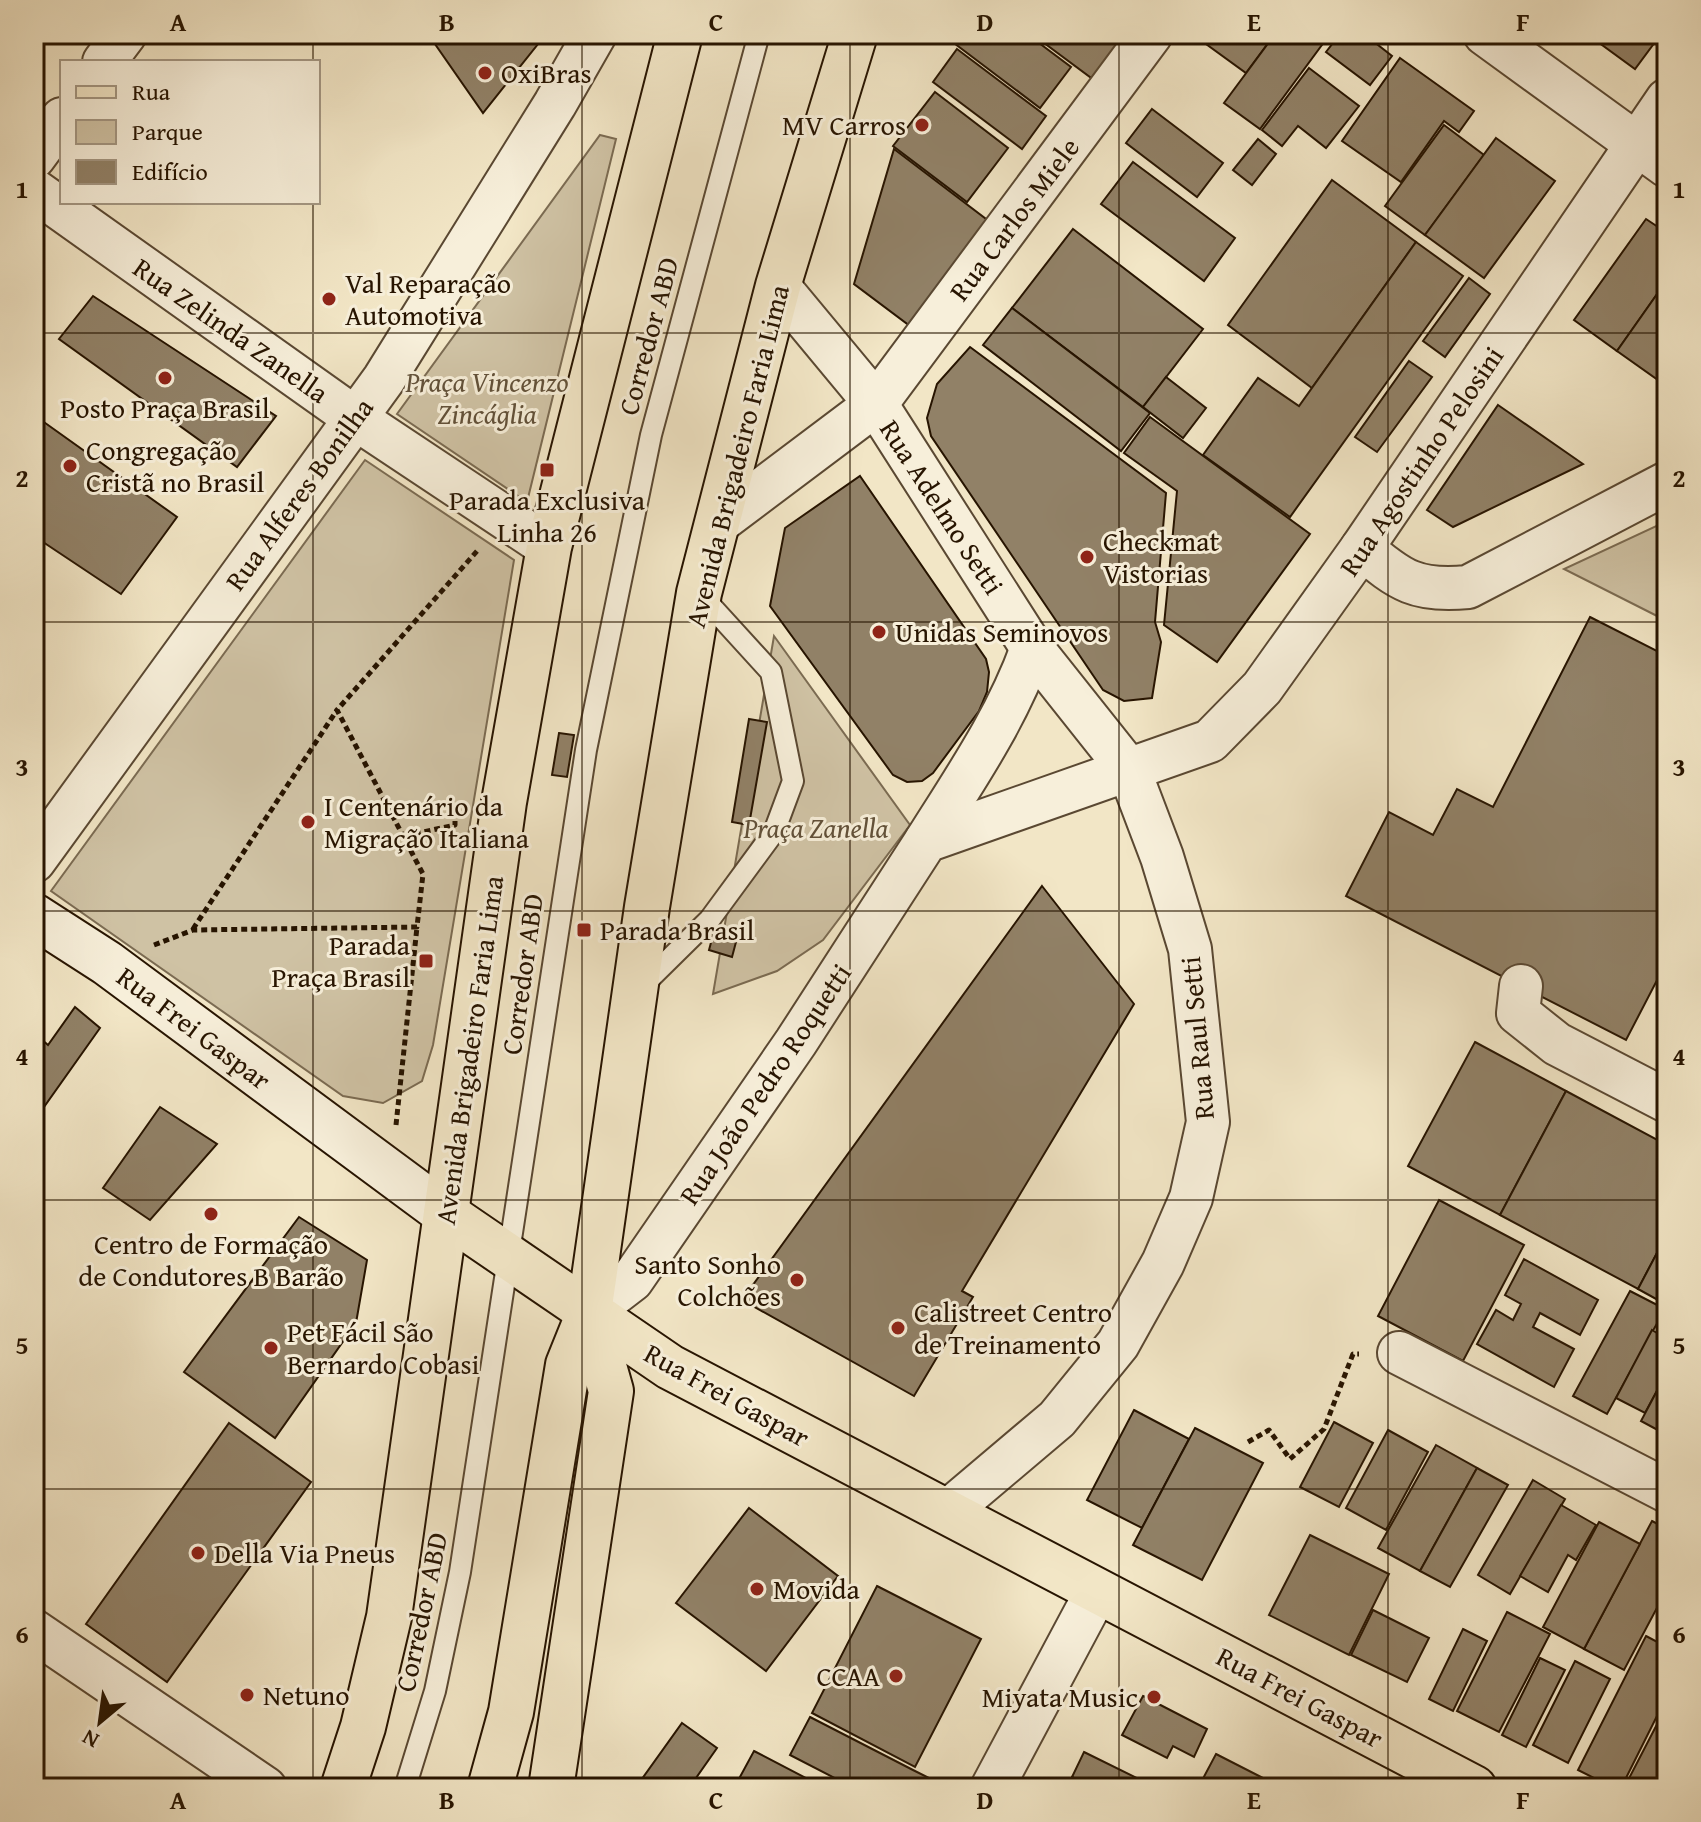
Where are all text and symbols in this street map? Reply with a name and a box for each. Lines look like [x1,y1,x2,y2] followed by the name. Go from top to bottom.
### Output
[170,2,187,41] text: A
[439,2,455,41] text: B
[709,2,723,41] text: C
[977,2,993,41] text: D
[1247,2,1261,41] text: E
[1516,2,1530,41] text: F
[501,52,592,93] place label: OxiBras
[60,60,320,204] legend
[476,64,494,82] marker: OxiBras
[132,74,171,109] text: Rua
[782,104,906,145] place label: MV Carros
[132,114,203,149] text: Parque
[913,116,931,134] marker: MV Carros
[939,128,1089,309] street label: Rua Carlos Miele
[132,154,208,189] text: Edifício
[15,169,29,208] text: 1
[1672,169,1686,208] text: 1
[125,247,338,413] street label: Rua Zelinda Zanella
[607,252,688,419] street label: Corredor ABD
[345,262,511,335] place label: Val Reparação Automotiva
[674,279,799,632] street label: Avenida Brigadeiro Faria Lima
[320,290,338,308] marker: Val Reparação Automotiva
[1328,337,1513,584] street label: Rua Agostinho Pelosini
[404,361,569,434] park label: Praça Vincenzo Zincáglia
[156,369,174,387] marker: Posto Praça Brasil
[60,387,270,428] place label: Posto Praça Brasil
[214,388,383,599] street label: Rua Alferes Bonilha
[870,411,1015,602] street label: Rua Adelmo Setti
[86,429,265,502] place label: Congregação Cristã no Brasil
[61,457,79,475] marker: Congregação Cristã no Brasil
[15,458,29,497] text: 2
[1672,458,1686,497] text: 2
[538,461,556,479] marker: Parada Exclusiva Linha 26
[449,479,646,552] place label: Parada Exclusiva Linha 26
[1103,520,1219,593] place label: Checkmat Vistorias
[1078,548,1096,566] marker: Checkmat Vistorias
[895,611,1108,652] place label: Unidas Seminovos
[870,623,888,641] marker: Unidas Seminovos
[15,747,29,786] text: 3
[1672,747,1686,786] text: 3
[324,785,530,858] place label: I Centenário da Migração Italiana
[742,807,889,848] park label: Praça Zanella
[299,813,317,831] marker: I Centenário da Migração Italiana
[424,872,513,1227] street label: Avenida Brigadeiro Faria Lima
[490,891,553,1057] street label: Corredor ABD
[600,909,754,950] place label: Parada Brasil
[575,921,593,939] marker: Parada Brasil
[271,924,411,997] place label: Parada Praça Brasil
[417,952,435,970] marker: Parada Praça Brasil
[668,955,861,1213] street label: Rua João Pedro Roquetti
[1169,955,1224,1121] street label: Rua Raul Setti
[109,956,280,1099] street label: Rua Frei Gaspar
[15,1036,29,1075] text: 4
[1672,1036,1686,1075] text: 4
[202,1205,220,1223] marker: Centro de Formação de Condutores B Barão
[78,1223,344,1296] place label: Centro de Formação de Condutores B Barão
[634,1243,781,1316] place label: Santo Sonho Colchões
[788,1271,806,1289] marker: Santo Sonho Colchões
[914,1291,1112,1364] place label: Calistreet Centro de Treinamento
[287,1311,480,1384] place label: Pet Fácil São Bernardo Cobasi
[889,1319,907,1337] marker: Calistreet Centro de Treinamento
[15,1325,29,1364] text: 5
[1672,1325,1686,1364] text: 5
[637,1332,818,1457] street label: Rua Frei Gaspar
[262,1339,280,1357] marker: Pet Fácil São Bernardo Cobasi
[384,1528,457,1695] street label: Corredor ABD
[214,1532,395,1573] place label: Della Via Pneus
[189,1544,207,1562] marker: Della Via Pneus
[773,1568,860,1609] place label: Movida
[748,1580,766,1598] marker: Movida
[15,1614,29,1653] text: 6
[1672,1614,1686,1653] text: 6
[1210,1635,1391,1758] street label: Rua Frei Gaspar
[816,1655,880,1696] place label: CCAA
[887,1667,905,1685] marker: CCAA
[263,1674,350,1715] place label: Netuno
[982,1676,1138,1717] place label: Miyata Music
[60,1682,140,1762] north arrow
[238,1686,256,1704] marker: Netuno
[1145,1688,1163,1706] marker: Miyata Music
[76,1722,104,1757] text: N
[170,1780,187,1819] text: A
[439,1780,455,1819] text: B
[709,1780,723,1819] text: C
[977,1780,993,1819] text: D
[1247,1780,1261,1819] text: E
[1516,1780,1530,1819] text: F

